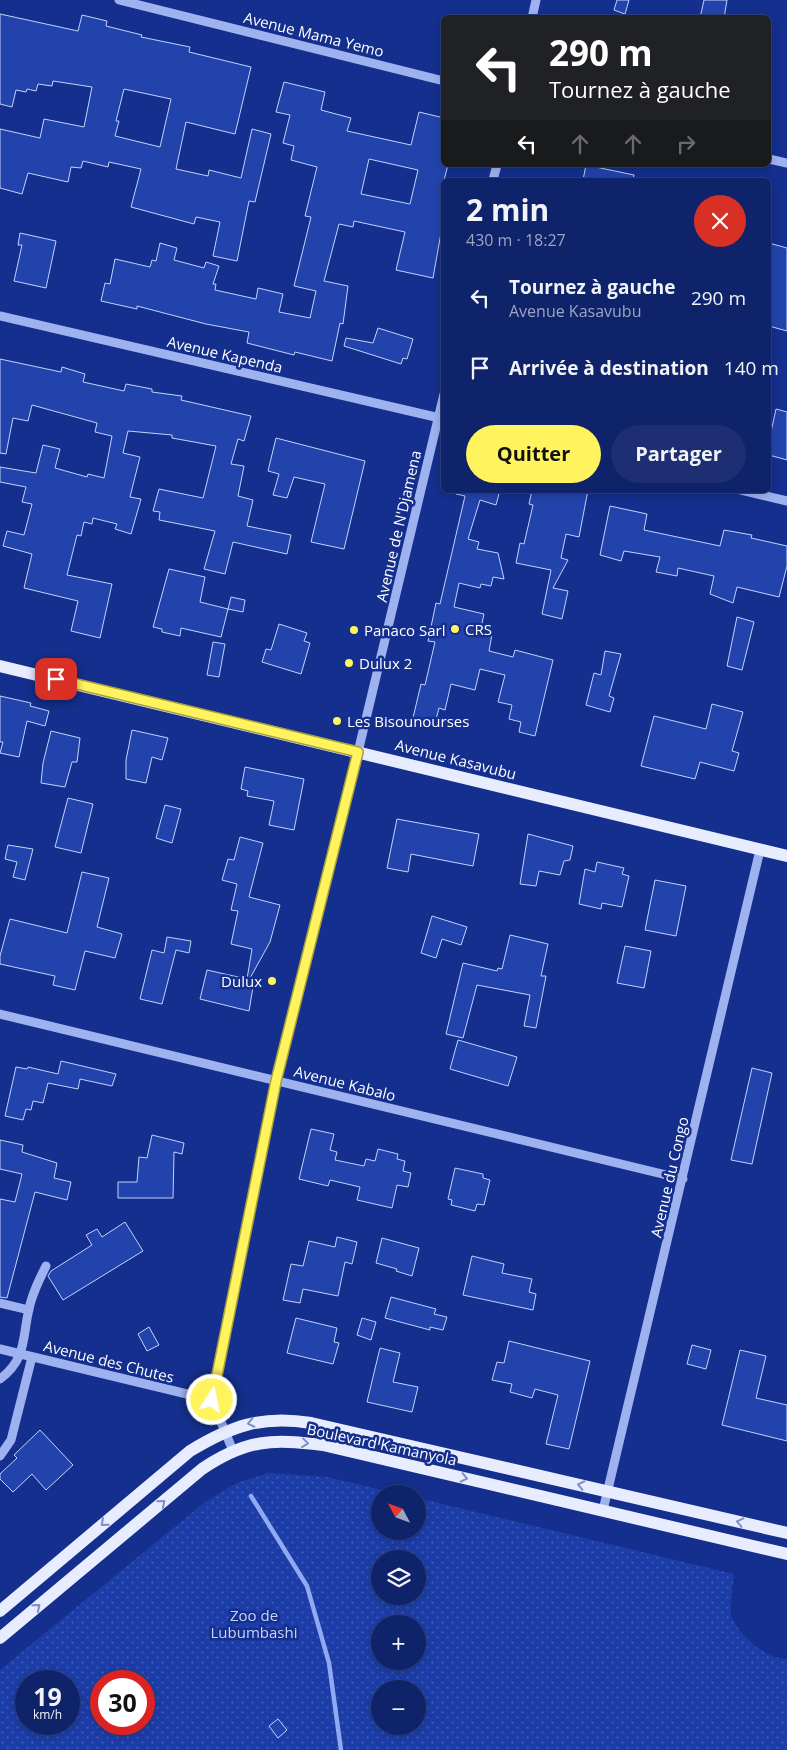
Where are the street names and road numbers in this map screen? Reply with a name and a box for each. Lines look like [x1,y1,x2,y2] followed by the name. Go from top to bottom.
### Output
[242,7,386,61] street label: Avenue Mama Yemo
[165,331,285,377] street label: Avenue Kapenda
[371,448,425,604] street label: Avenue de N'Djamena
[393,734,519,784] street label: Avenue Kasavubu
[292,1061,398,1105] street label: Avenue Kabalo
[645,1115,693,1239] street label: Avenue du Congo
[42,1335,176,1387] street label: Avenue des Chutes
[305,1418,459,1470] street label: Boulevard Kamanyola

